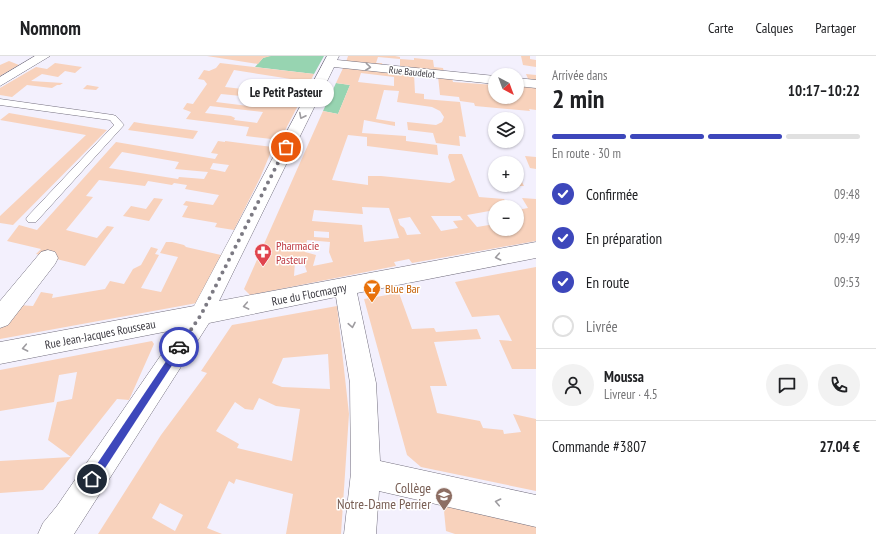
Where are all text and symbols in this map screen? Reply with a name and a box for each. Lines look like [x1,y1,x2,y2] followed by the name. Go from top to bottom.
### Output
[20,16,81,40] text: Nomnom
[708,19,733,37] text: Carte
[755,19,793,37] text: Calques
[815,19,856,37] text: Partager
[365,62,371,71] one-way arrow
[388,63,436,81] street label: Rue Baudelot
[552,67,607,84] text: Arrivée dans
[488,68,524,104] north arrow
[488,68,524,236] map controls
[238,79,334,107] callout: Le Petit Pasteur
[788,81,860,100] text: 10:17–10:22
[552,82,605,115] text: 2 min
[250,84,322,101] text: Le Petit Pasteur
[299,111,307,119] one-way arrow
[488,112,524,148] button: layers
[269,130,303,164] pin
[275,136,297,158] icon: bag
[552,145,621,162] text: En route · 30 m
[488,156,524,192] button: +
[552,183,574,205] icon: check
[586,185,638,204] text: Confirmée
[834,186,860,203] text: 09:48
[488,200,524,236] button: −
[552,227,574,249] icon: check
[586,229,662,248] text: En préparation
[834,230,860,247] text: 09:49
[276,238,319,267] place label: Pharmacie Pasteur
[253,242,273,267] pharmacy icon: Pharmacie Pasteur
[495,253,501,261] one-way arrow
[552,271,574,293] icon: check
[586,273,630,292] text: En route
[834,274,860,291] text: 09:53
[362,278,382,303] bar icon: Blue Bar
[270,279,348,309] street label: Rue du Flocmagny
[385,281,421,296] place label: Blue Bar
[243,301,250,310] one-way arrow
[43,316,157,352] street label: Rue Jean-Jacques Rousseau
[586,317,618,336] text: Livrée
[347,322,356,328] one-way arrow
[159,327,199,367] courier
[168,336,190,358] icon: car
[22,344,28,352] one-way arrow
[552,364,594,406] button: person
[766,364,808,406] button: chat
[818,364,860,406] button: phone
[604,367,644,386] text: Moussa
[604,386,658,403] text: Livreur · 4.5
[552,437,647,456] text: Commande #3807
[819,437,860,456] text: 27.04 €
[75,462,109,496] pin
[81,468,103,490] icon: home
[337,479,431,513] place label: Collège Notre-Dame Perrier
[434,486,454,511] school or university icon: Collège Notre-Dame Perrier
[495,499,501,507] one-way arrow

